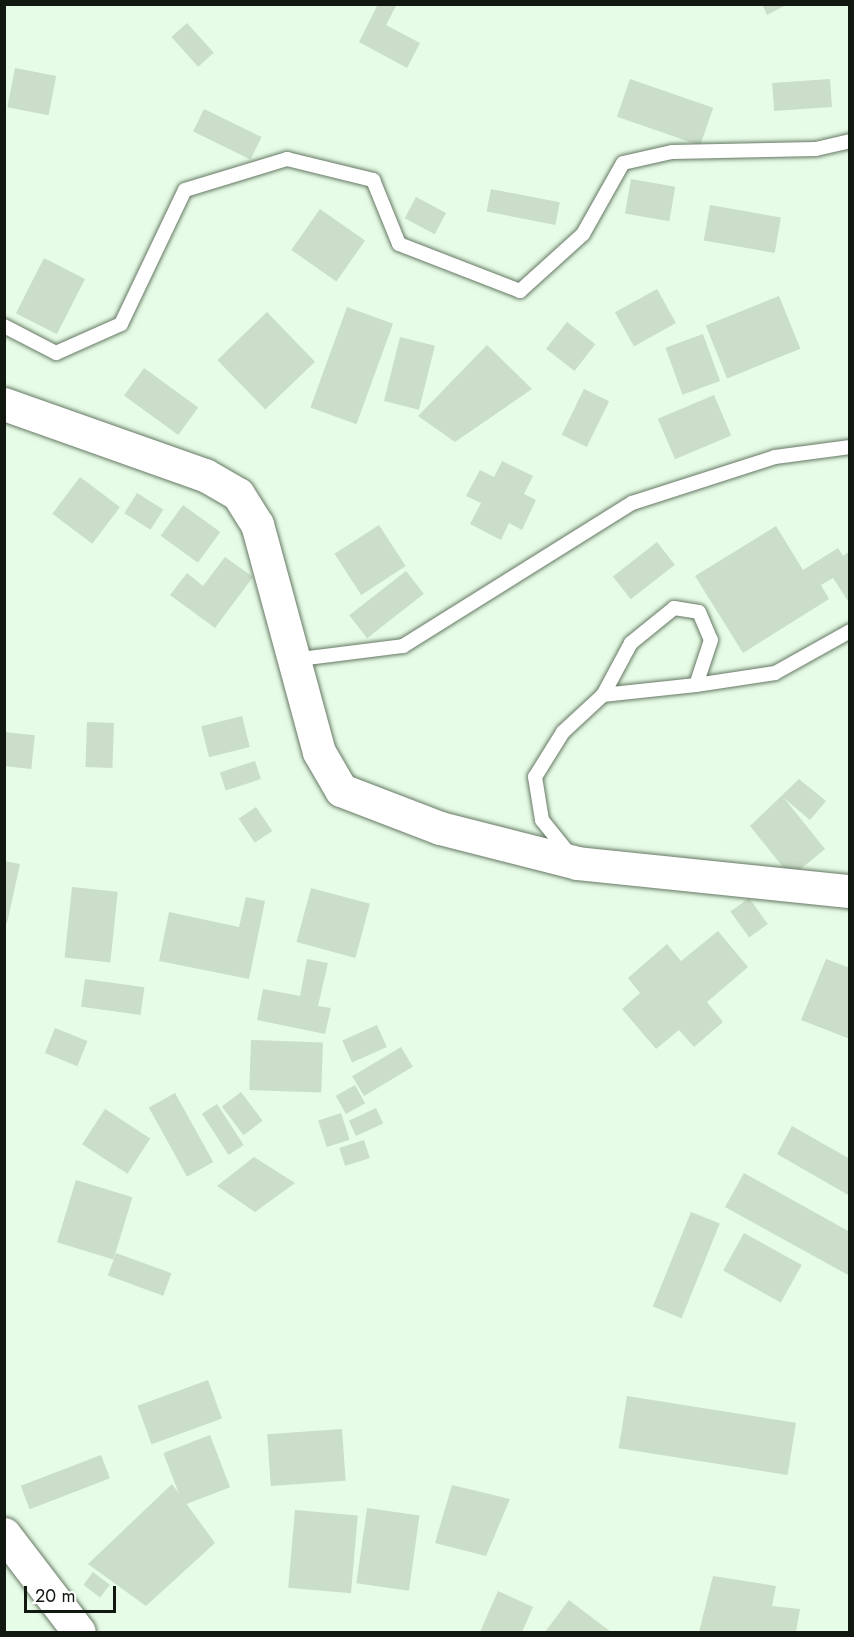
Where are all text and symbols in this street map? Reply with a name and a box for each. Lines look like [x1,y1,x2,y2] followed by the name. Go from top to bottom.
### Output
[27,1574,118,1612] scale bar
[35,1583,75,1609] text: 20 m

